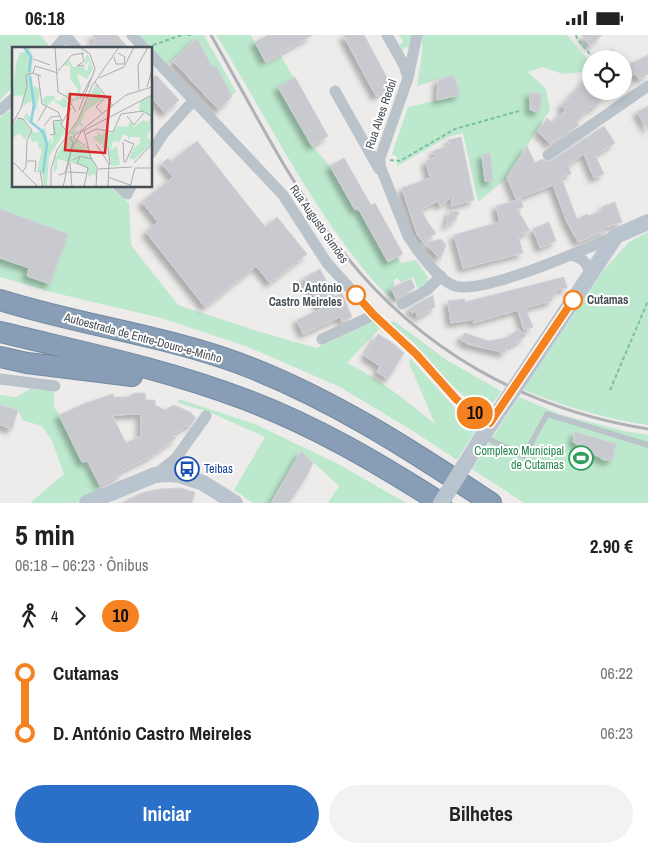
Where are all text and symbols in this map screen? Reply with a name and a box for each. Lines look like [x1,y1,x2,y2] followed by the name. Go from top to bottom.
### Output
[25,5,65,31] text: 06:18
[12,47,152,187] inset map
[582,50,632,100] map controls
[582,50,632,100] button: locate
[362,77,400,151] street label: Rua Alves Redol
[286,182,352,267] street label: Rua Augusto Simões
[269,280,343,310] place label: D. António Castro Meireles
[346,285,366,305] marker: D. António Castro Meireles
[563,290,583,310] marker: Cutamas
[587,292,629,308] place label: Cutamas
[62,309,224,367] street label: Autoestrada de Entre-Douro-e-Minho
[452,397,498,429] line badge: 10
[467,400,483,425] text: 10
[474,443,564,473] place label: Complexo Municipal de Cutamas
[568,445,594,471] sports icon: Complexo Municipal de Cutamas
[174,456,200,482] bus stop icon: Teibas
[204,461,233,477] place label: Teibas
[15,516,75,554] text: 5 min
[590,533,633,559] text: 2.90 €
[15,554,149,576] text: 06:18 – 06:23 · Ônibus
[15,602,43,630] icon: walk
[66,602,94,630] icon: forward
[112,603,129,628] text: 10
[51,605,58,627] text: 4
[53,660,119,686] text: Cutamas
[600,662,633,684] text: 06:22
[53,720,252,746] text: D. António Castro Meireles
[600,722,633,744] text: 06:23
[15,785,319,843] button: Iniciar
[329,785,633,843] button: Bilhetes

